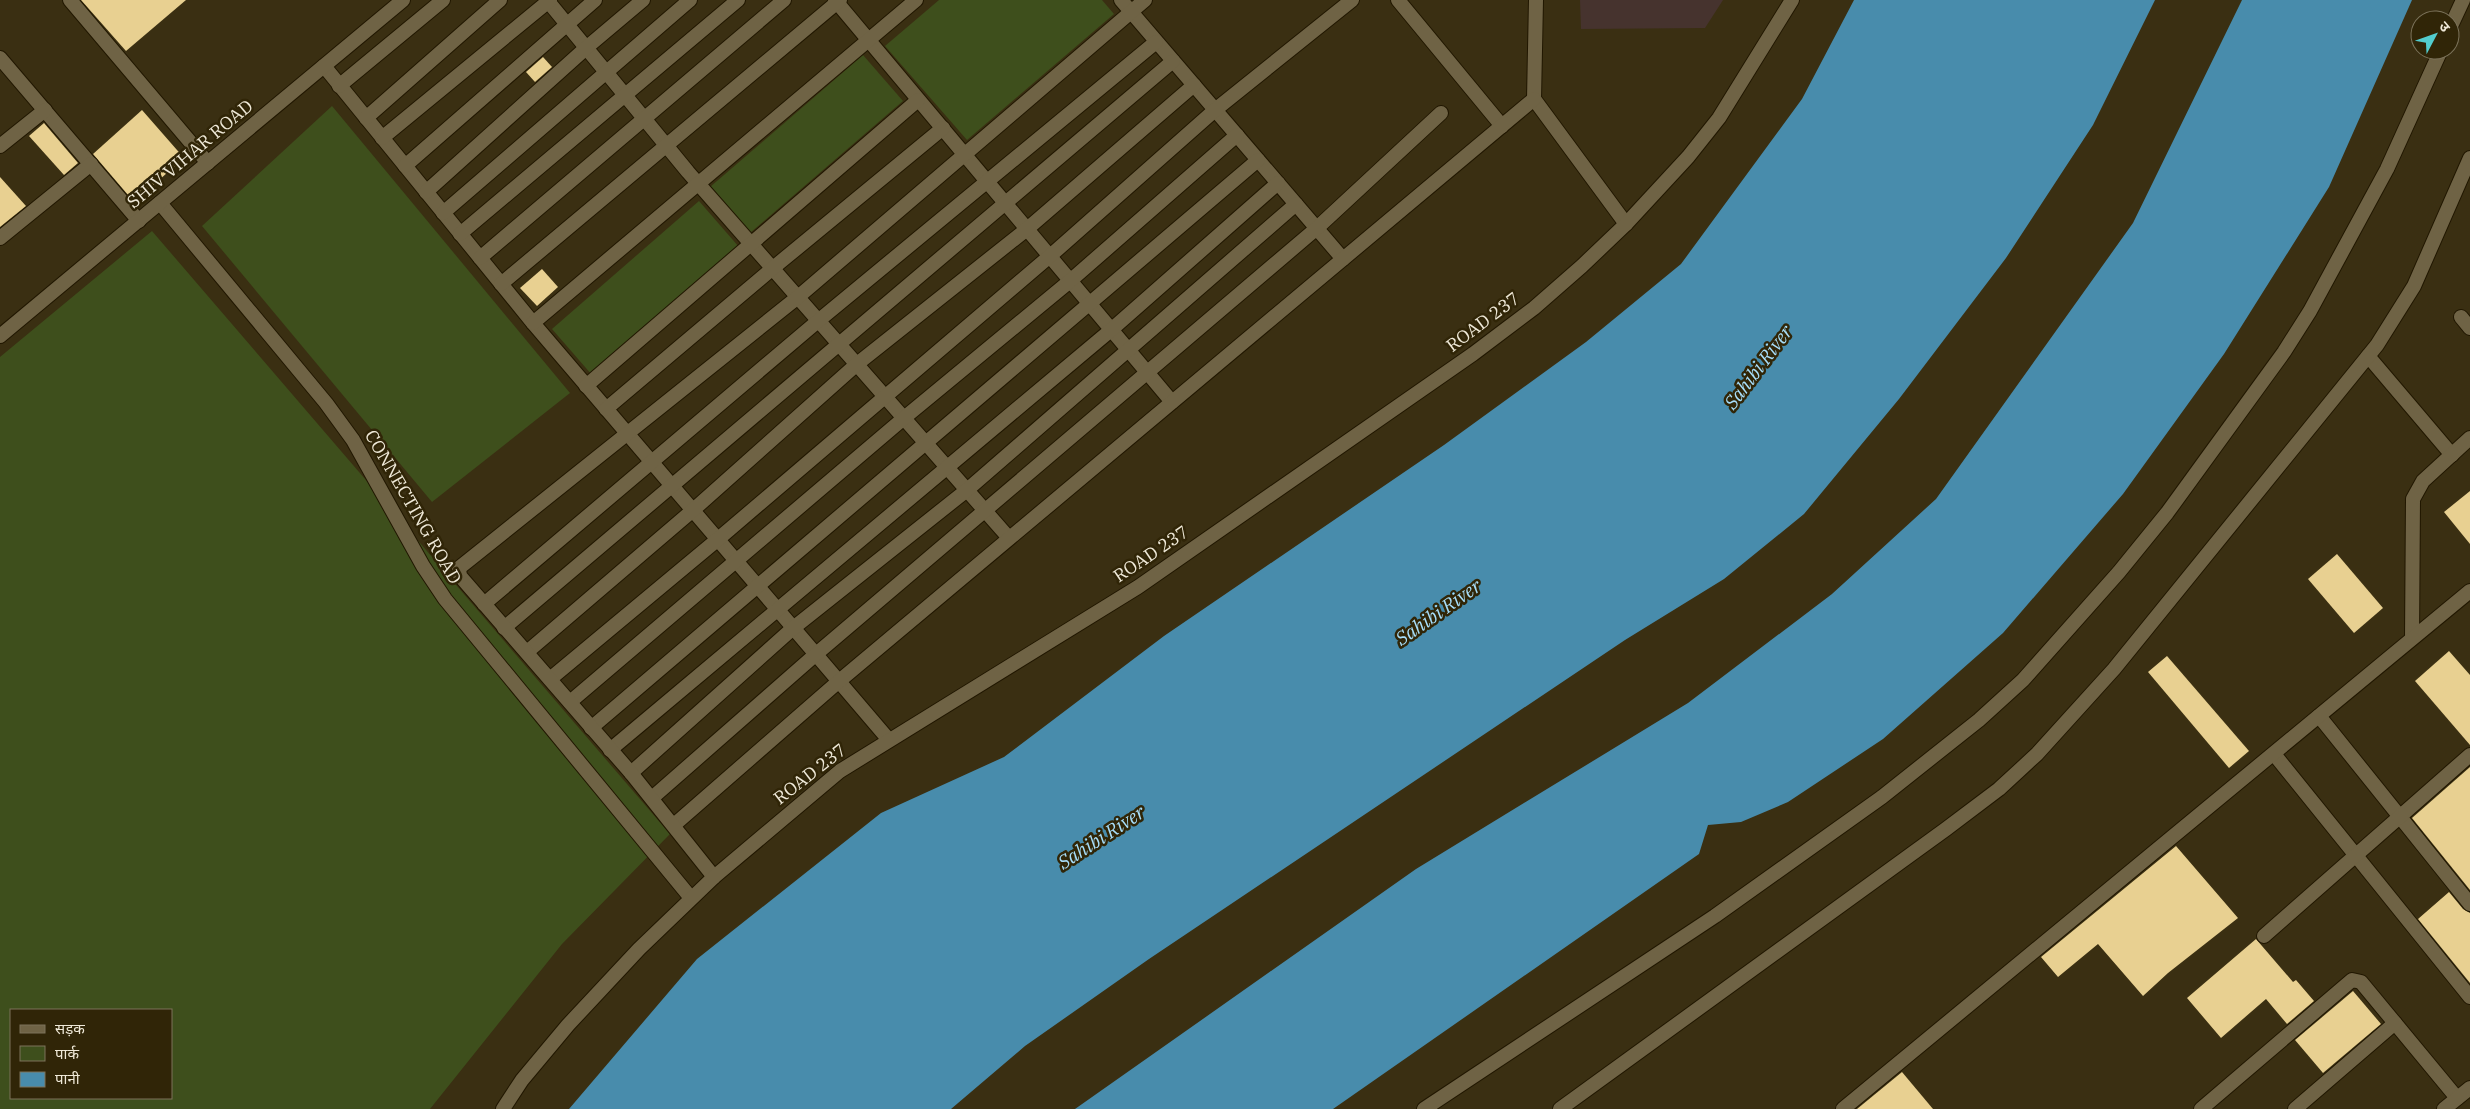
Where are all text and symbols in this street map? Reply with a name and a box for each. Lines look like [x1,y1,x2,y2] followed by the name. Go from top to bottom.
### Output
[2410,10,2460,60] north arrow
[2435,17,2455,36] text: उ
[122,94,257,213] street label: SHIV VIHAR ROAD
[1441,287,1524,357] street label: ROAD 237
[1718,320,1798,415] water label: Sahibi River
[360,426,467,588] street label: CONNECTING ROAD
[1109,520,1193,587] street label: ROAD 237
[1390,573,1486,651] water label: Sahibi River
[769,738,851,809] street label: ROAD 237
[1052,800,1150,875] water label: Sahibi River
[10,1009,172,1099] legend
[55,1019,85,1038] text: सड़क
[55,1044,79,1063] text: पार्क
[55,1069,81,1088] text: पानी

